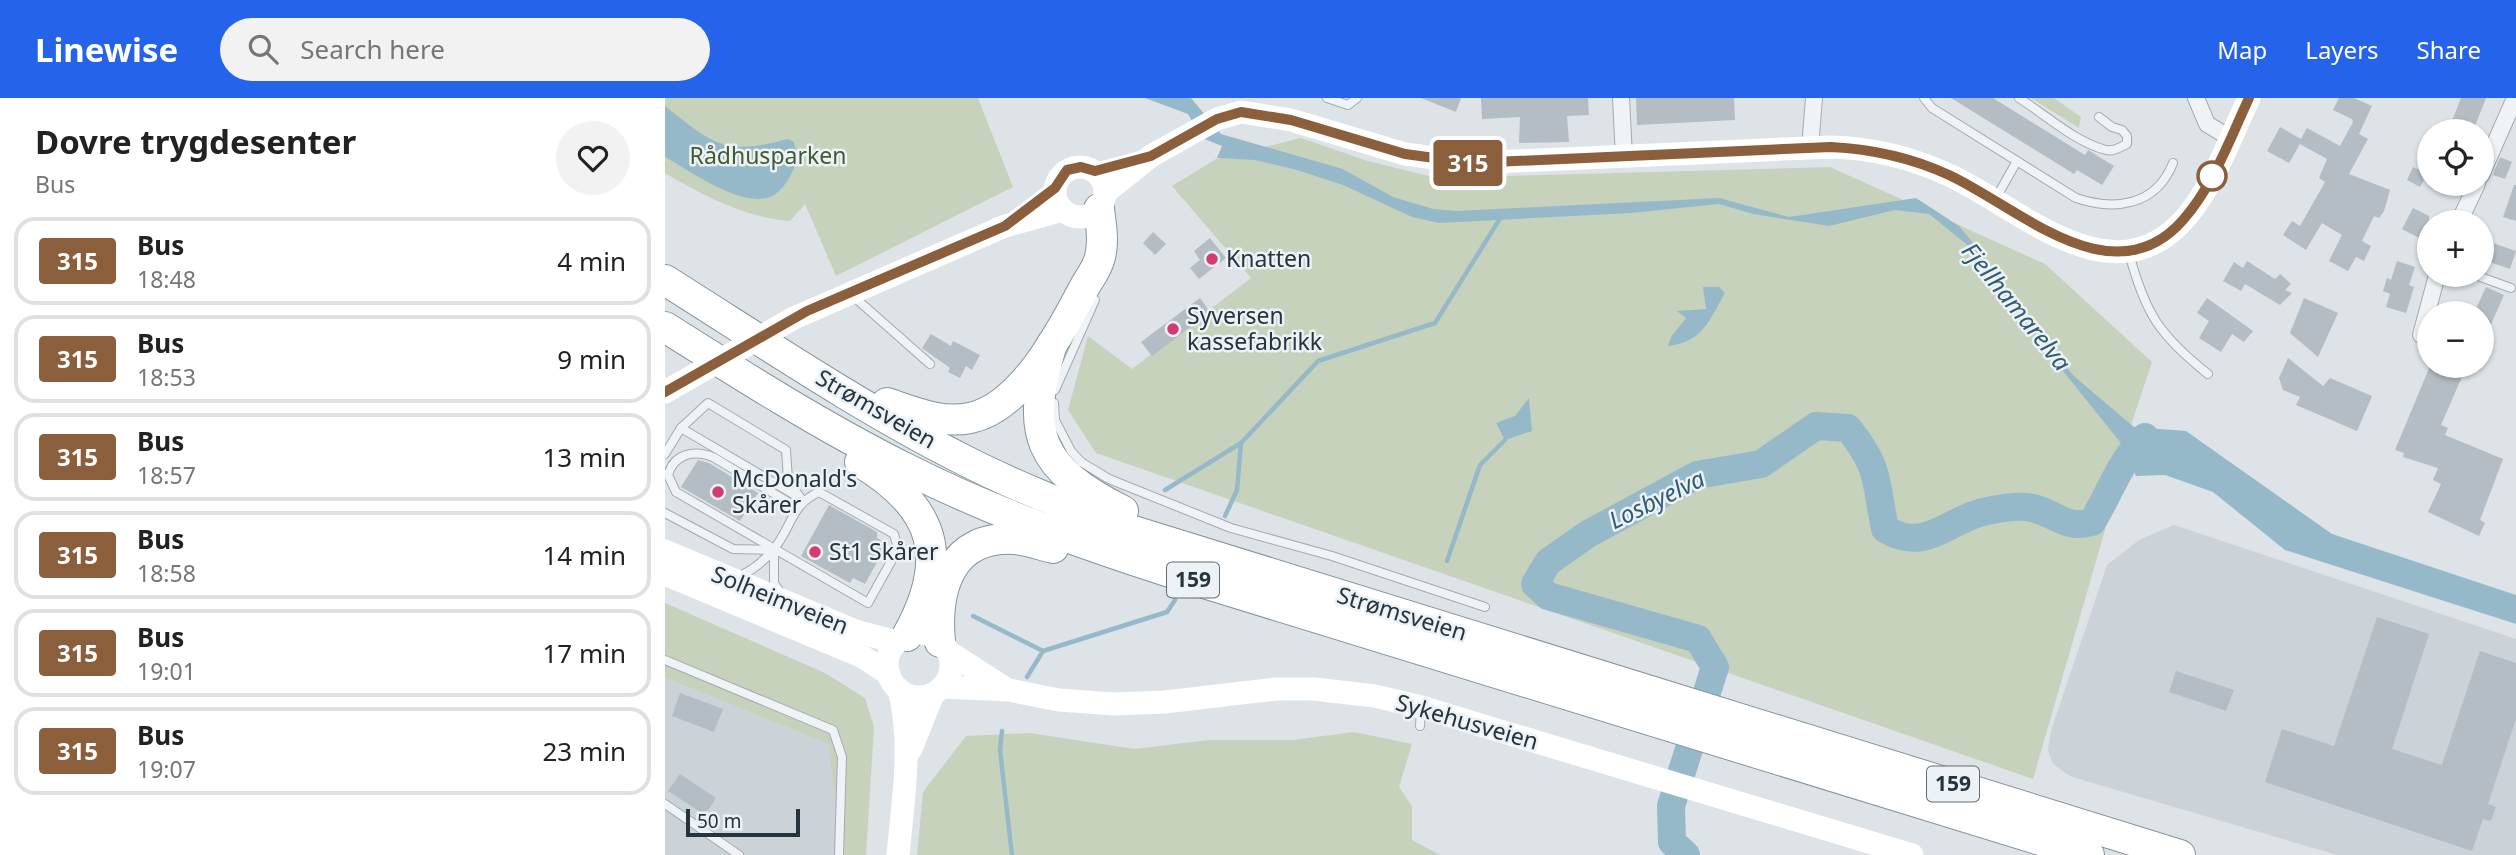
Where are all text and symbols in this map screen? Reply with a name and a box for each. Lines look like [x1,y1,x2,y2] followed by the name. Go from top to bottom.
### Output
[220,18,710,81] search box
[35,27,178,72] text: Linewise
[244,30,282,68] icon: search
[300,31,445,67] text: Search here
[2217,33,2267,66] text: Map
[2305,33,2379,66] text: Layers
[2417,33,2481,66] text: Share
[35,119,356,164] text: Dovre trygdesenter
[2417,119,2494,378] map controls
[2417,119,2494,196] button: locate
[556,121,630,195] button: heart
[690,139,846,171] park label: Rådhusparken
[1428,140,1508,186] line badge: 315
[1447,146,1489,179] text: 315
[2197,161,2227,191] unlabelled marker
[35,168,75,200] text: Bus
[2417,210,2494,287] button: +
[137,227,184,263] text: Bus
[1955,235,2079,377] water label: Fjellhamarelva
[1226,242,1311,274] place label: Knatten
[557,243,626,279] text: 4 min
[57,244,98,277] text: 315
[1204,251,1220,267] marker: Knatten
[137,263,196,295] text: 18:48
[1187,299,1323,357] place label: Syversen kassefabrikk
[2417,301,2494,378] button: −
[1165,321,1181,337] marker: Syversen kassefabrikk
[137,325,184,361] text: Bus
[557,341,626,377] text: 9 min
[57,342,98,375] text: 315
[137,361,196,393] text: 18:53
[810,361,943,456] street label: Strømsveien
[137,423,184,459] text: Bus
[542,439,626,475] text: 13 min
[57,440,98,473] text: 315
[137,459,196,491] text: 18:57
[1603,461,1710,536] water label: Losbyelva
[732,462,857,520] place label: McDonald's Skårer
[710,484,726,500] marker: McDonald's Skårer
[137,521,184,557] text: Bus
[829,535,939,567] place label: St1 Skårer
[542,537,626,573] text: 14 min
[57,538,98,571] text: 315
[807,544,823,560] marker: St1 Skårer
[137,557,196,589] text: 18:58
[707,557,854,641] street label: Solheimveien
[1167,562,1219,598] road number: 159
[1333,578,1471,648] street label: Strømsveien
[137,619,184,655] text: Bus
[542,635,626,671] text: 17 min
[57,636,98,669] text: 315
[137,655,196,687] text: 19:01
[1392,685,1542,757] street label: Sykehusveien
[137,717,184,753] text: Bus
[542,733,626,769] text: 23 min
[57,734,98,767] text: 315
[137,753,196,785] text: 19:07
[1927,766,1979,802] road number: 159
[686,806,800,838] scale bar
[697,808,741,834] text: 50 m

